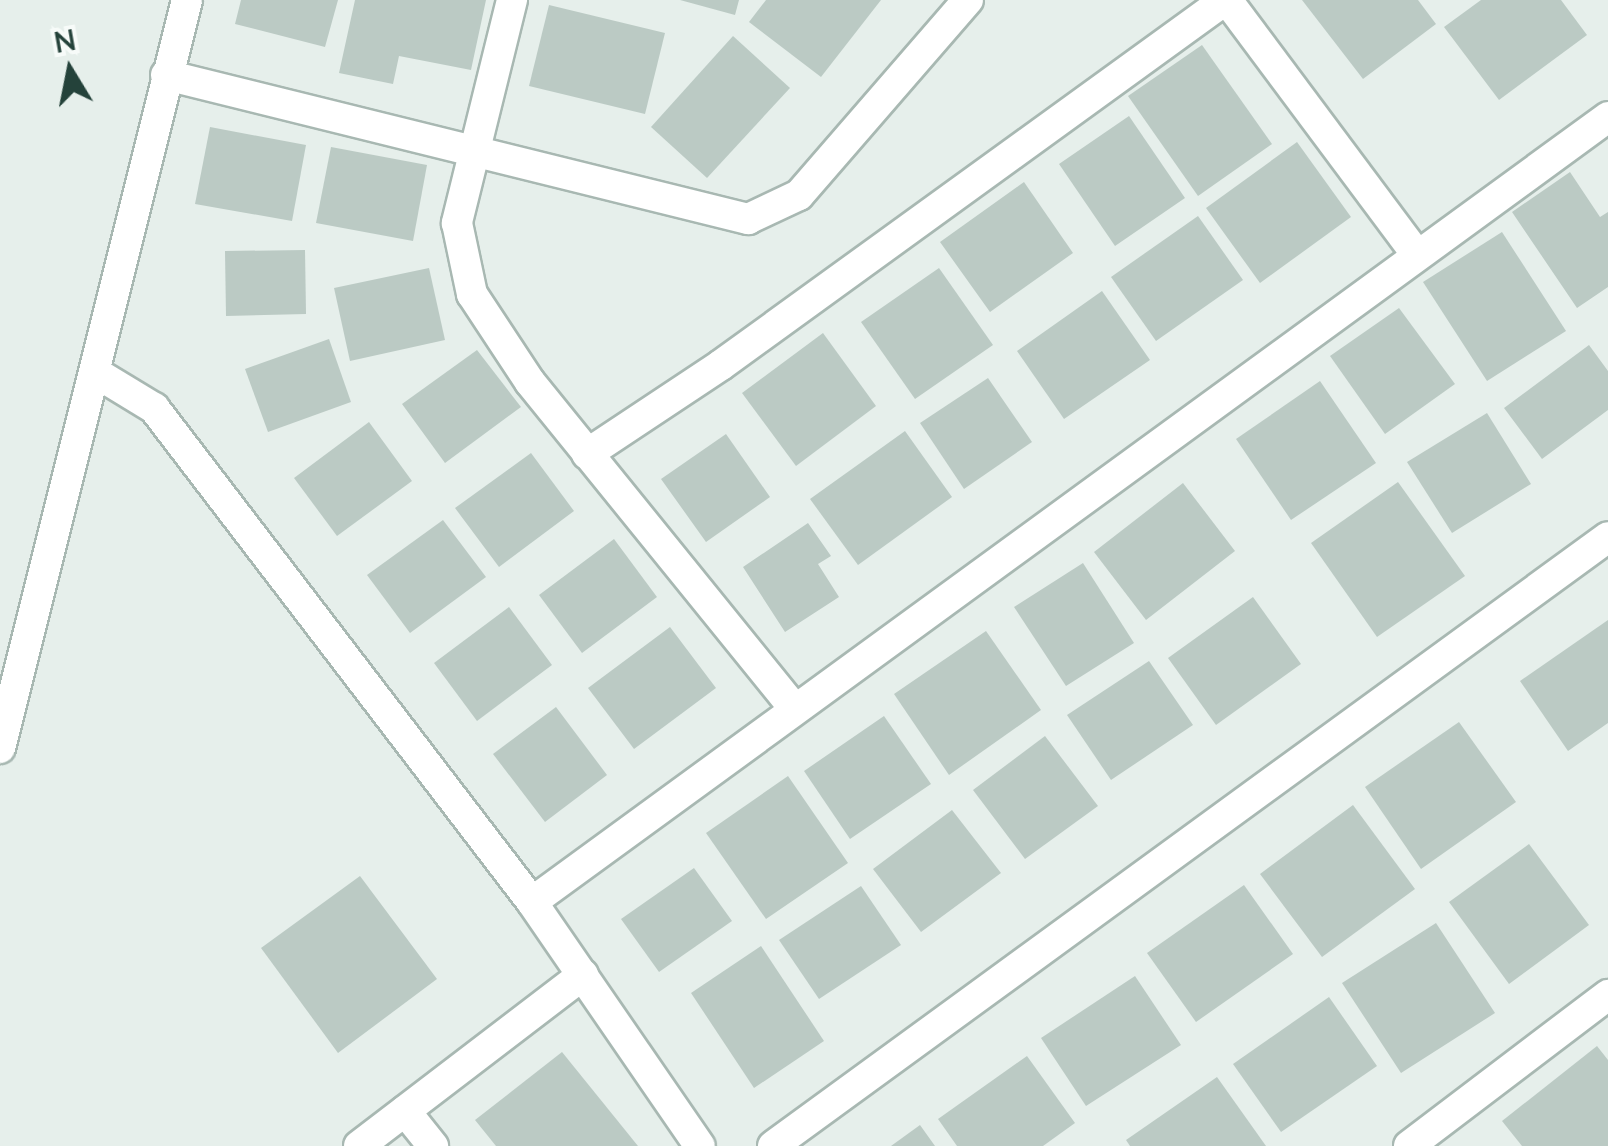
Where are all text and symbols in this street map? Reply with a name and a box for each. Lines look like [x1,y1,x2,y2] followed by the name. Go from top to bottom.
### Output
[20,20,120,120] north arrow
[51,22,78,59] text: N

